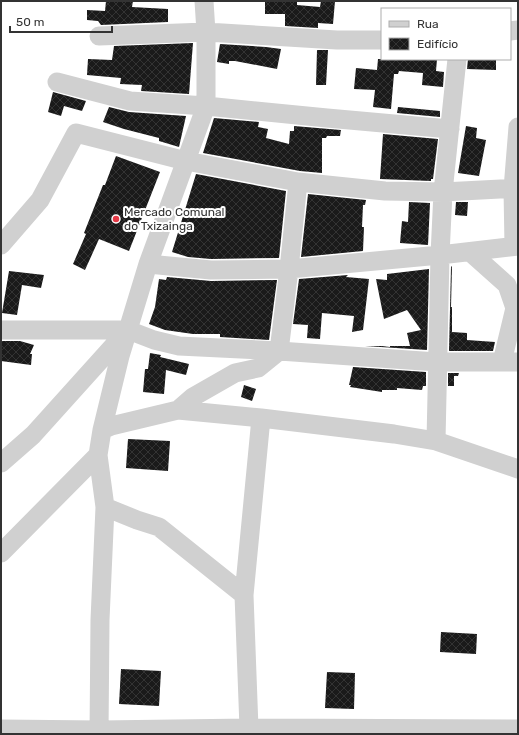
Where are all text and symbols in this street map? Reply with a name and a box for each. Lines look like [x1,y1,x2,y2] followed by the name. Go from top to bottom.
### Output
[10,8,112,34] scale bar
[381,8,511,60] legend
[16,15,44,29] text: 50 m
[417,17,439,31] text: Rua
[417,37,458,51] text: Edifício
[124,205,225,233] place label: Mercado Comunal do Txizainga
[111,214,121,224] marker: Mercado Comunal do Txizainga

